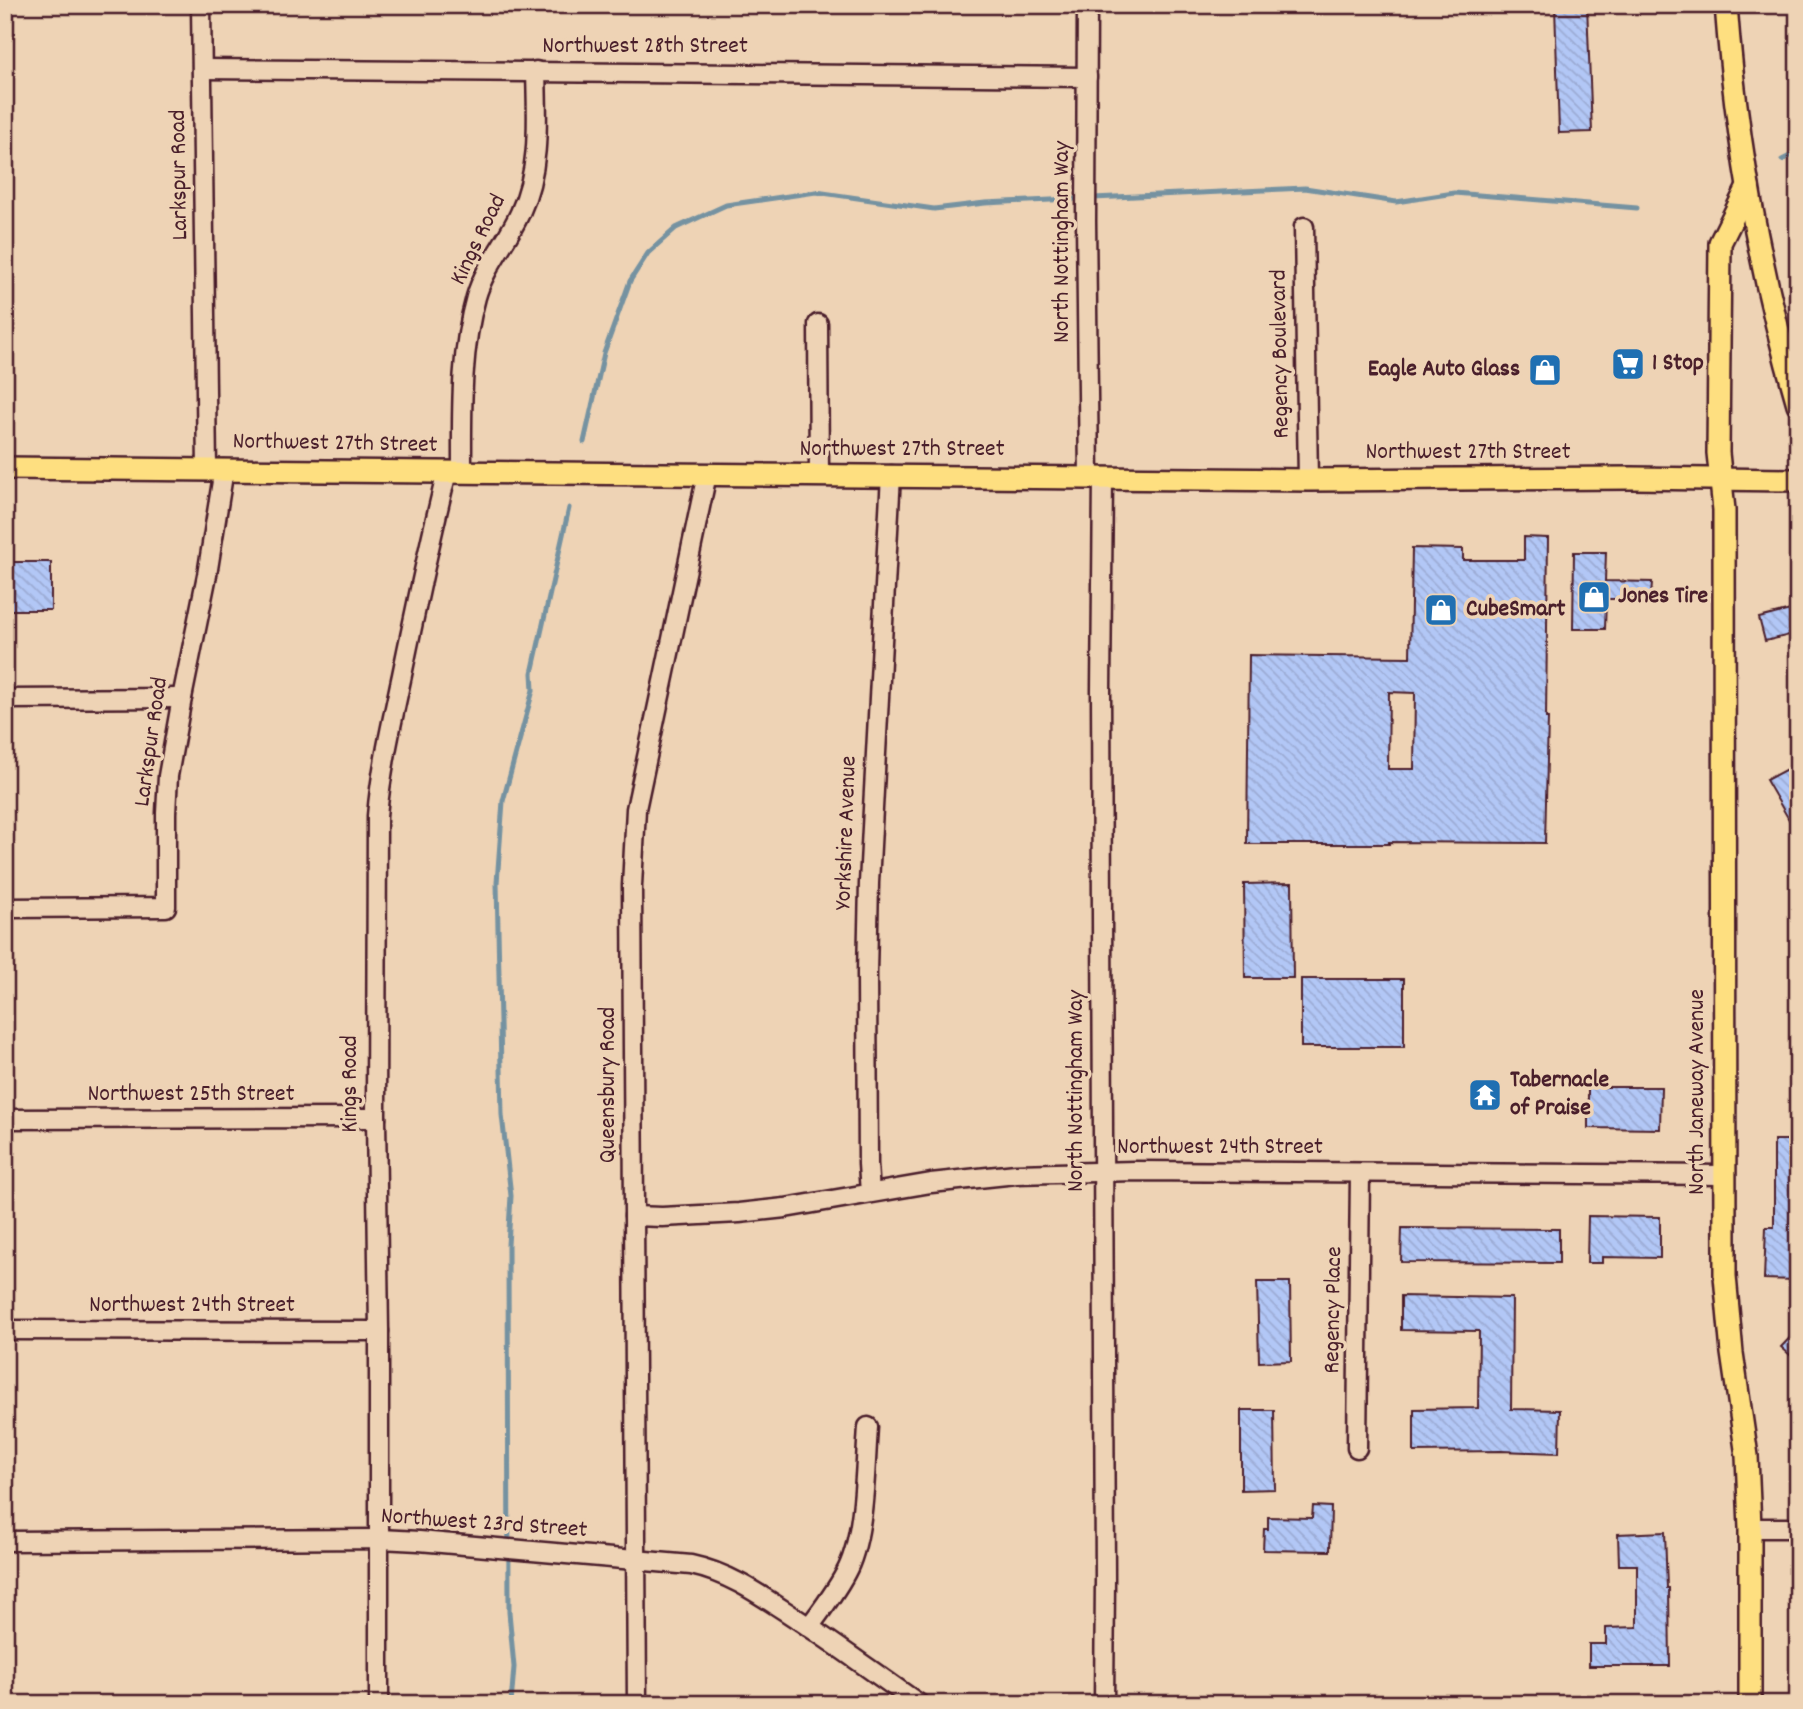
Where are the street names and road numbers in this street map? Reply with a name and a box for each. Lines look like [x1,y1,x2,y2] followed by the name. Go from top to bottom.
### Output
[542,30,748,64] street label: Northwest 28th Street
[162,109,198,241] street label: Larkspur Road
[1046,140,1080,343] street label: North Nottingham Way
[442,189,516,291] street label: Kings Road
[1263,269,1299,439] street label: Regency Boulevard
[232,425,438,463] street label: Northwest 27th Street
[799,433,1005,467] street label: Northwest 27th Street
[1365,436,1571,470] street label: Northwest 27th Street
[126,675,178,809] street label: Larkspur Road
[827,755,867,911] street label: Yorkshire Avenue
[1060,989,1094,1192] street label: North Nottingham Way
[1681,989,1715,1195] street label: North Janeway Avenue
[592,1007,626,1163] street label: Queensbury Road
[334,1035,368,1133] street label: Kings Road
[87,1078,295,1112] street label: Northwest 25th Street
[1117,1131,1323,1165] street label: Northwest 24th Street
[1316,1246,1352,1374] street label: Regency Place
[89,1289,295,1323] street label: Northwest 24th Street
[380,1500,589,1548] street label: Northwest 23rd Street

